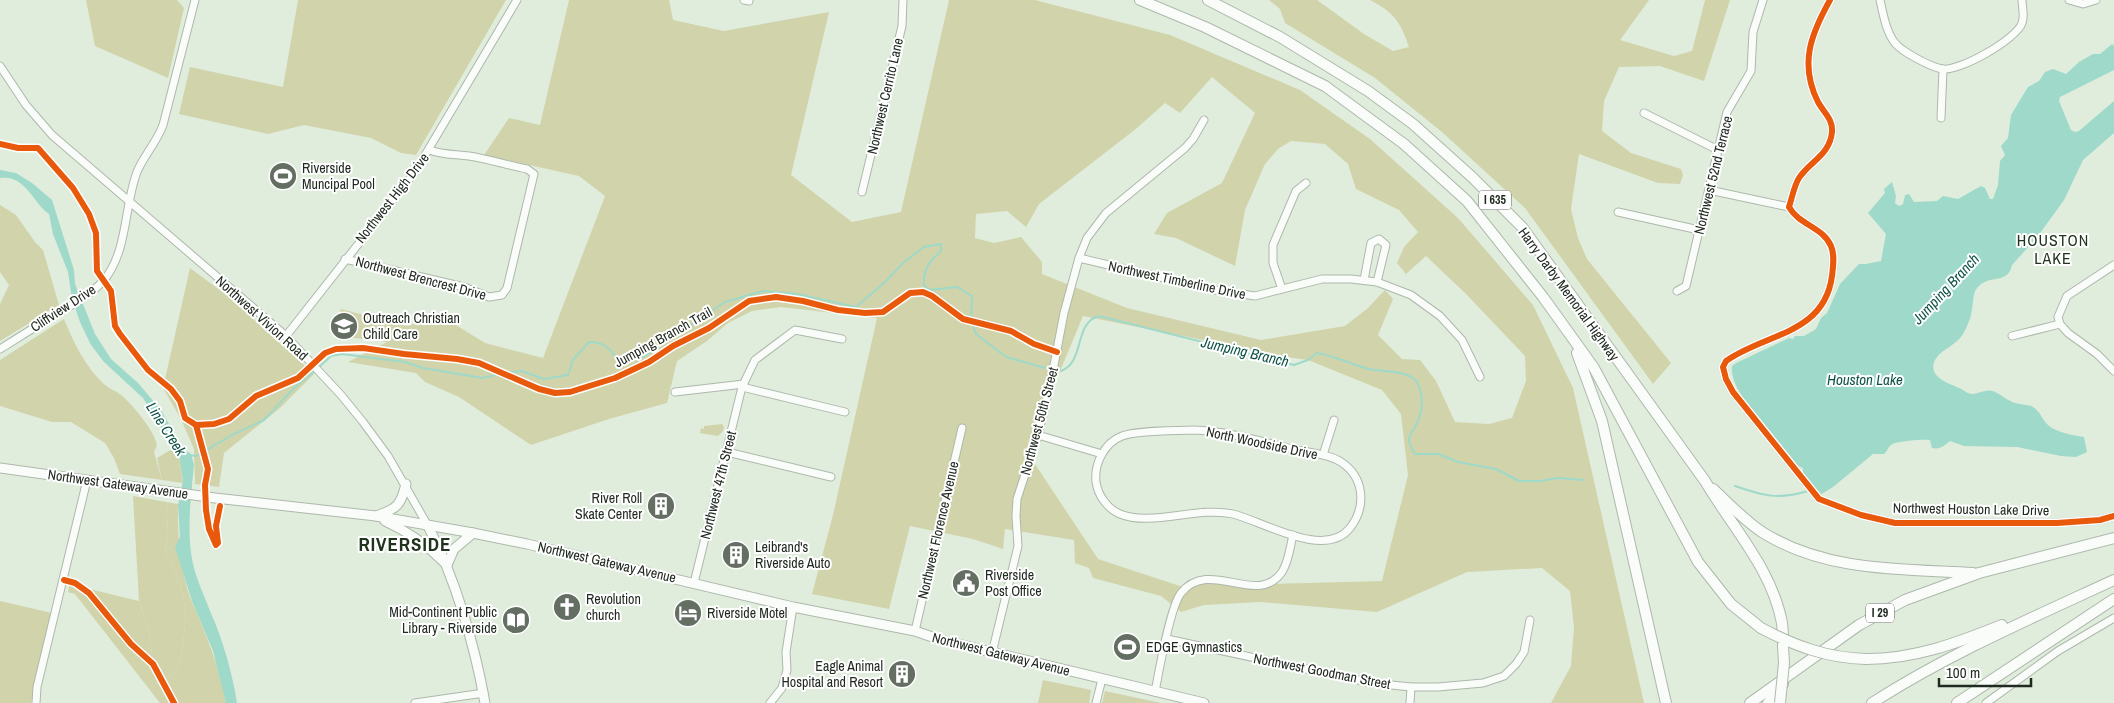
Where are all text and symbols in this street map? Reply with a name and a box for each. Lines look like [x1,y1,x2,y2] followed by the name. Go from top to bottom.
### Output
[863,36,907,156] street label: Northwest Cerrito Lane
[1690,114,1736,236] street label: Northwest 52nd Terrace
[351,149,433,247] street label: Northwest High Drive
[302,159,375,193] place label: Riverside Muncipal Pool
[268,161,298,191] sports icon: Riverside Muncipal Pool
[1479,190,1511,210] road number: I 635
[1514,224,1624,365] street label: Harry Darby Memorial Highway
[2017,229,2089,269] district label: HOUSTON LAKE
[1907,249,1984,329] water label: Jumping Branch
[354,252,488,304] street label: Northwest Brencrest Drive
[1107,257,1247,303] street label: Northwest Timberline Drive
[212,272,312,364] street label: Northwest Vivion Road
[27,280,99,336] street label: Cliffview Drive
[611,303,715,371] street label: Jumping Branch Trail
[363,309,460,343] place label: Outreach Christian Child Care
[329,311,359,341] school or university icon: Outreach Christian Child Care
[1198,331,1291,372] water label: Jumping Branch
[1016,365,1062,477] street label: Northwest 50th Street
[1827,369,1903,390] water label: Houston Lake
[141,398,192,460] water label: Line Creek
[1205,422,1319,464] street label: North Woodside Drive
[696,429,740,541] street label: Northwest 47th Street
[913,459,963,601] street label: Northwest Florence Avenue
[47,465,189,503] street label: Northwest Gateway Avenue
[575,489,642,523] place label: River Roll Skate Center
[646,491,676,521] building icon: River Roll Skate Center
[1893,499,2049,519] street label: Northwest Houston Lake Drive
[359,531,451,557] district label: RIVERSIDE
[536,537,678,587] street label: Northwest Gateway Avenue
[755,538,830,572] place label: Leibrand's Riverside Auto
[721,540,751,570] building icon: Leibrand's Riverside Auto
[985,566,1042,600] place label: Riverside Post Office
[951,568,981,598] public building icon: Riverside Post Office
[586,590,641,624] place label: Revolution church
[552,592,582,622] church icon: Revolution church
[673,598,703,628] hotel icon: Riverside Motel
[389,603,497,637] place label: Mid-Continent Public Library - Riverside
[707,604,787,622] place label: Riverside Motel
[1866,604,1894,622] road number: I 29
[501,605,531,635] library icon: Mid-Continent Public Library - Riverside
[930,628,1072,680] street label: Northwest Gateway Avenue
[1112,632,1142,662] sports icon: EDGE Gymnastics
[1146,638,1243,656] place label: EDGE Gymnastics
[1252,649,1392,693] street label: Northwest Goodman Street
[1939,656,2032,688] scale bar
[782,657,883,691] place label: Eagle Animal Hospital and Resort
[887,659,917,689] building icon: Eagle Animal Hospital and Resort
[1946,662,1980,683] text: 100 m

